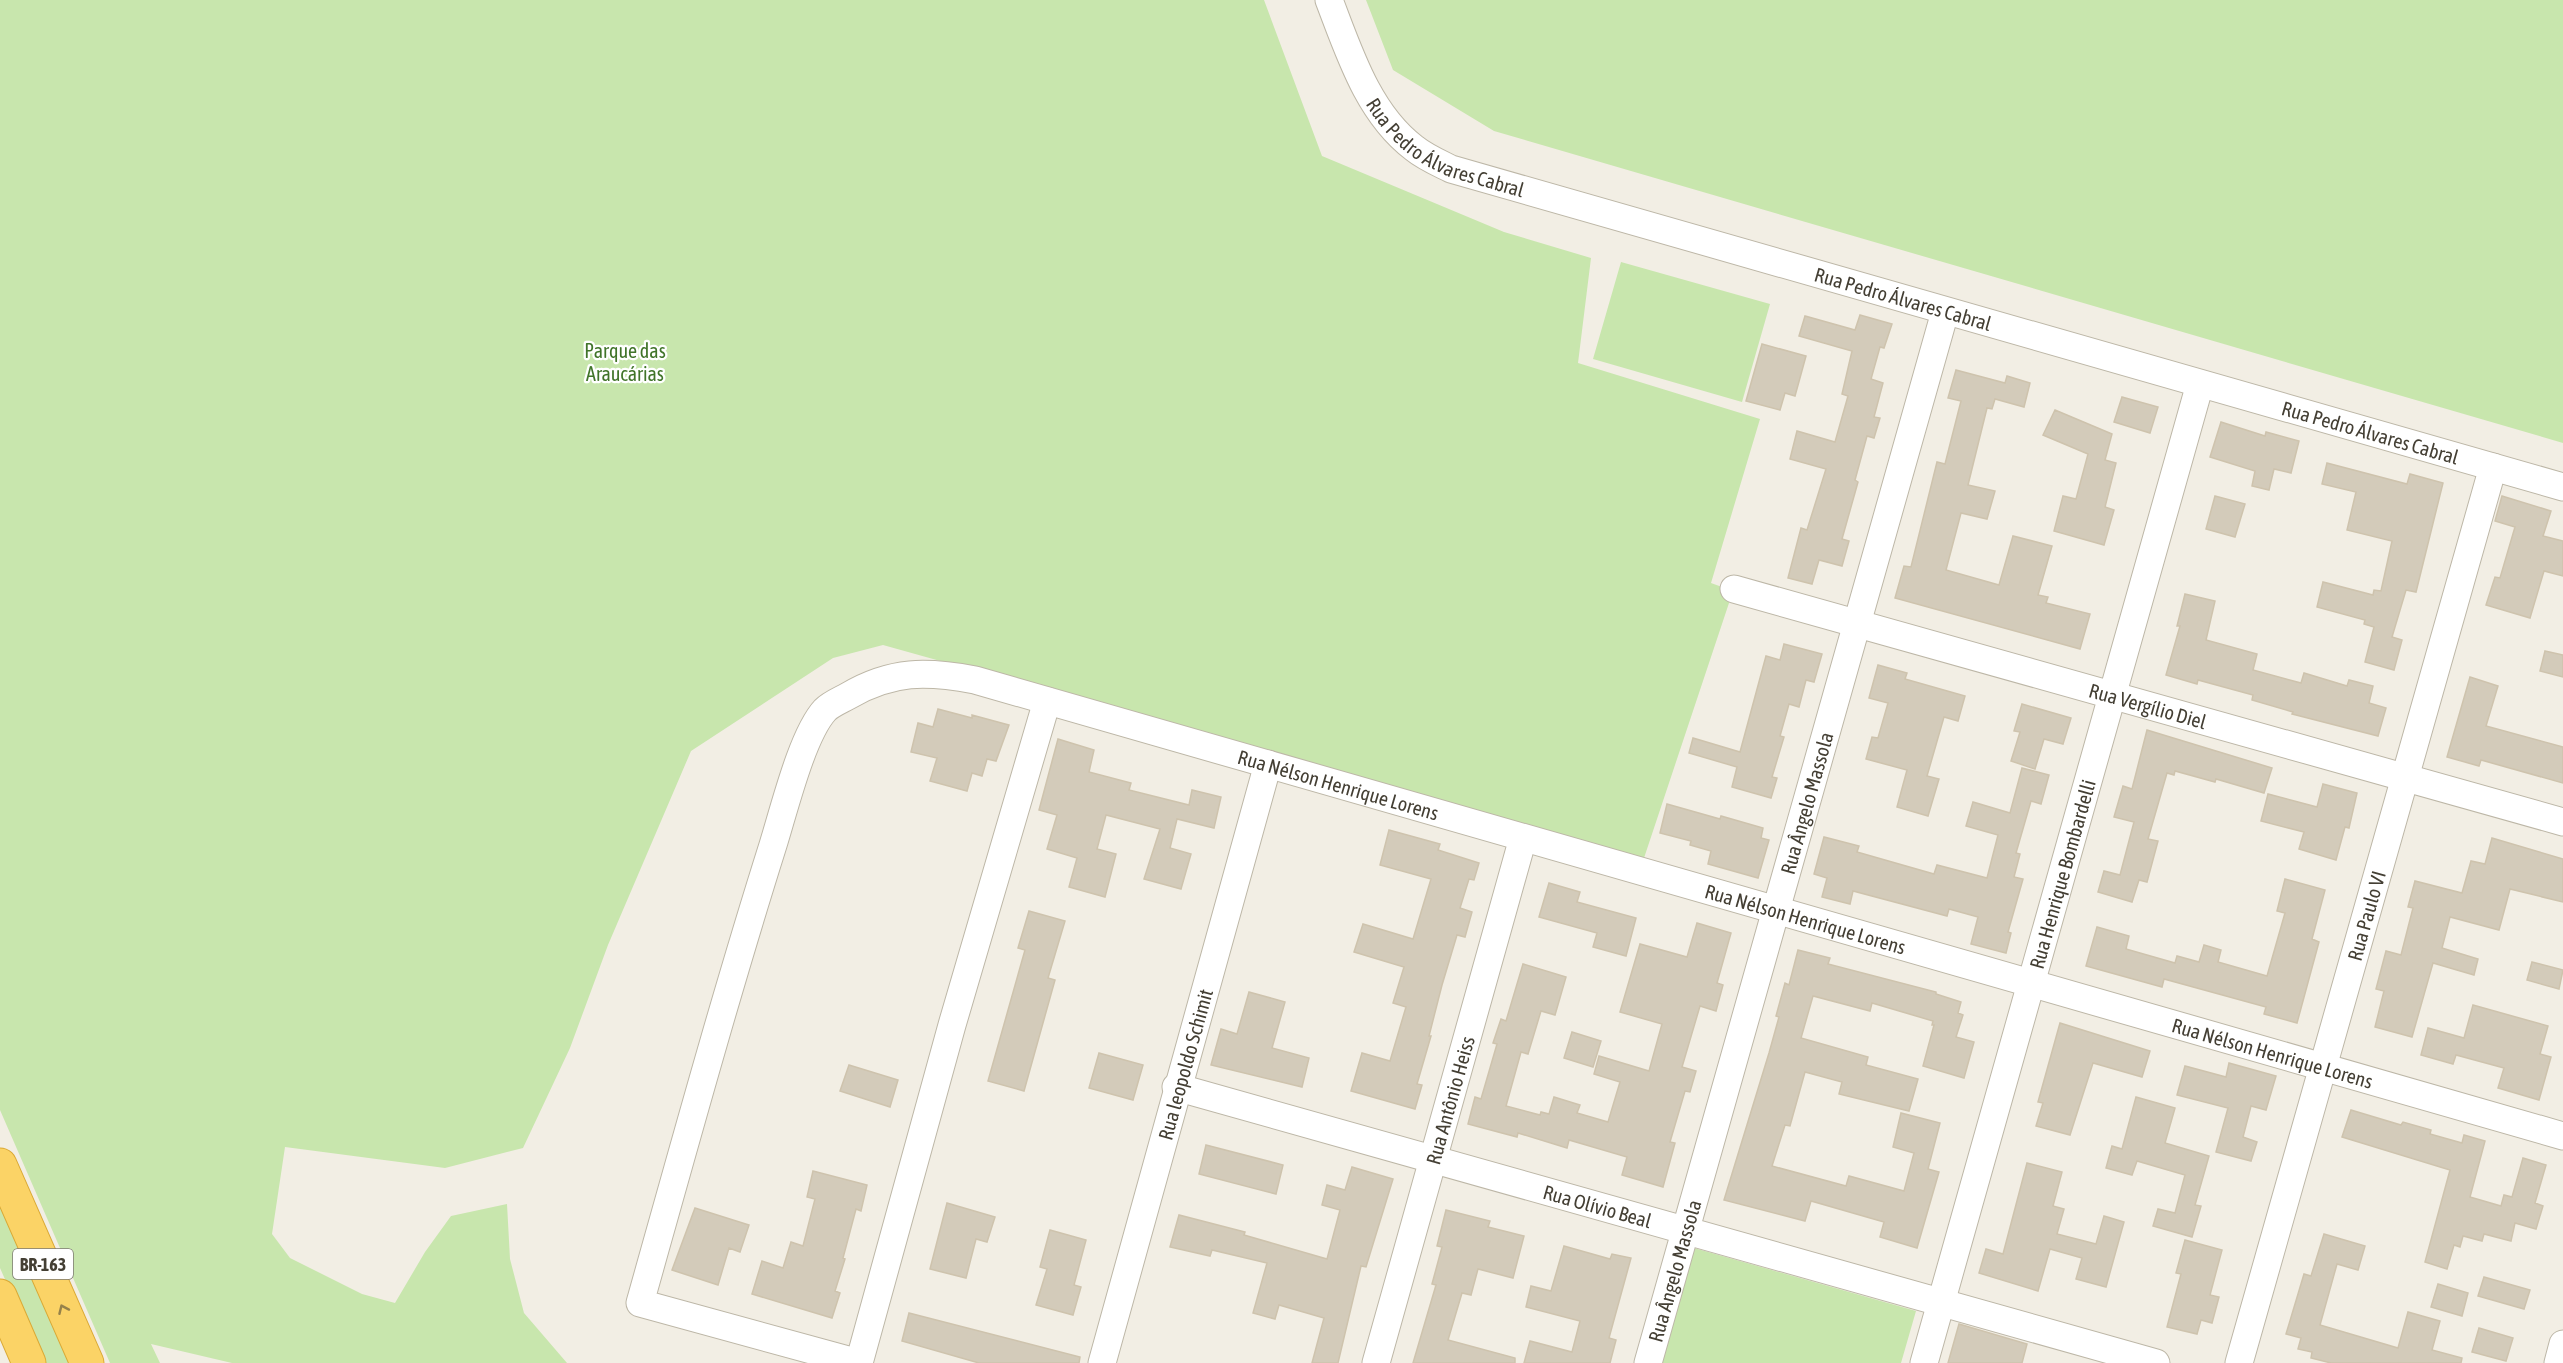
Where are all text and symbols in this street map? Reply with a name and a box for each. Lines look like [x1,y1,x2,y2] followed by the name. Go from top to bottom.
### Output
[1362,93,1528,201] street label: Rua Pedro Álvares Cabral
[1812,262,1995,335] street label: Rua Pedro Álvares Cabral
[584,339,666,385] park label: Parque das Araucárias
[2279,396,2462,468] street label: Rua Pedro Álvares Cabral
[2087,678,2210,733] street label: Rua Vergílio Diel
[1775,729,1837,877] street label: Rua Ângelo Massola
[1235,745,1441,824] street label: Rua Nélson Henrique Lorens
[2024,777,2099,971] street label: Rua Henrique Bombardelli
[2342,868,2389,963] street label: Rua Paulo VI
[1702,879,1908,958] street label: Rua Nélson Henrique Lorens
[1153,986,1217,1142] street label: Rua leopoldo Schimit
[2170,1013,2376,1092] street label: Rua Nélson Henrique Lorens
[1421,1033,1478,1167] street label: Rua Antônio Heiss
[1541,1180,1655,1232] street label: Rua Olívio Beal
[1643,1197,1705,1344] street label: Rua Ângelo Massola
[13,1249,73,1279] road number: BR-163
[59,1305,71,1316] one-way arrow

